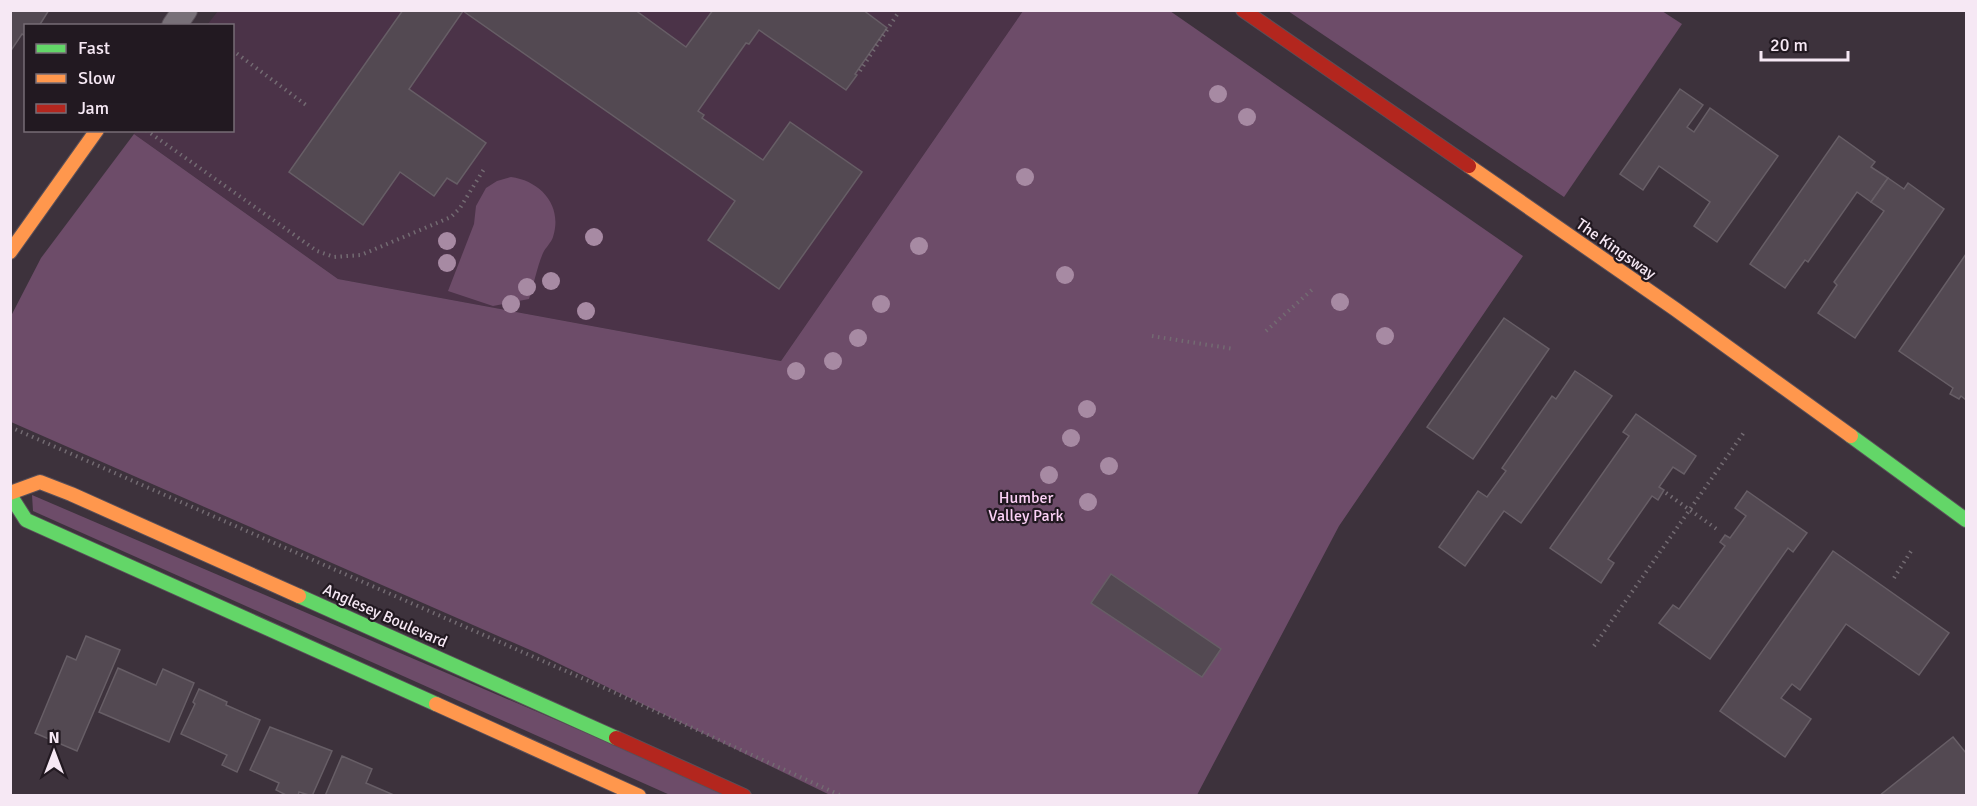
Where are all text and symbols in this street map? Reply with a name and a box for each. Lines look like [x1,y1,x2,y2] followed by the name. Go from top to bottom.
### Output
[24,24,234,132] legend
[1761,24,1848,62] scale bar
[1770,34,1808,56] text: 20 m
[78,37,110,59] text: Fast
[78,67,115,89] text: Slow
[78,97,109,119] text: Jam
[1572,214,1660,284] street label: The Kingsway
[988,488,1064,526] park label: Humber Valley Park
[320,580,450,652] street label: Anglesey Boulevard
[24,722,84,782] north arrow
[48,728,60,748] text: N

